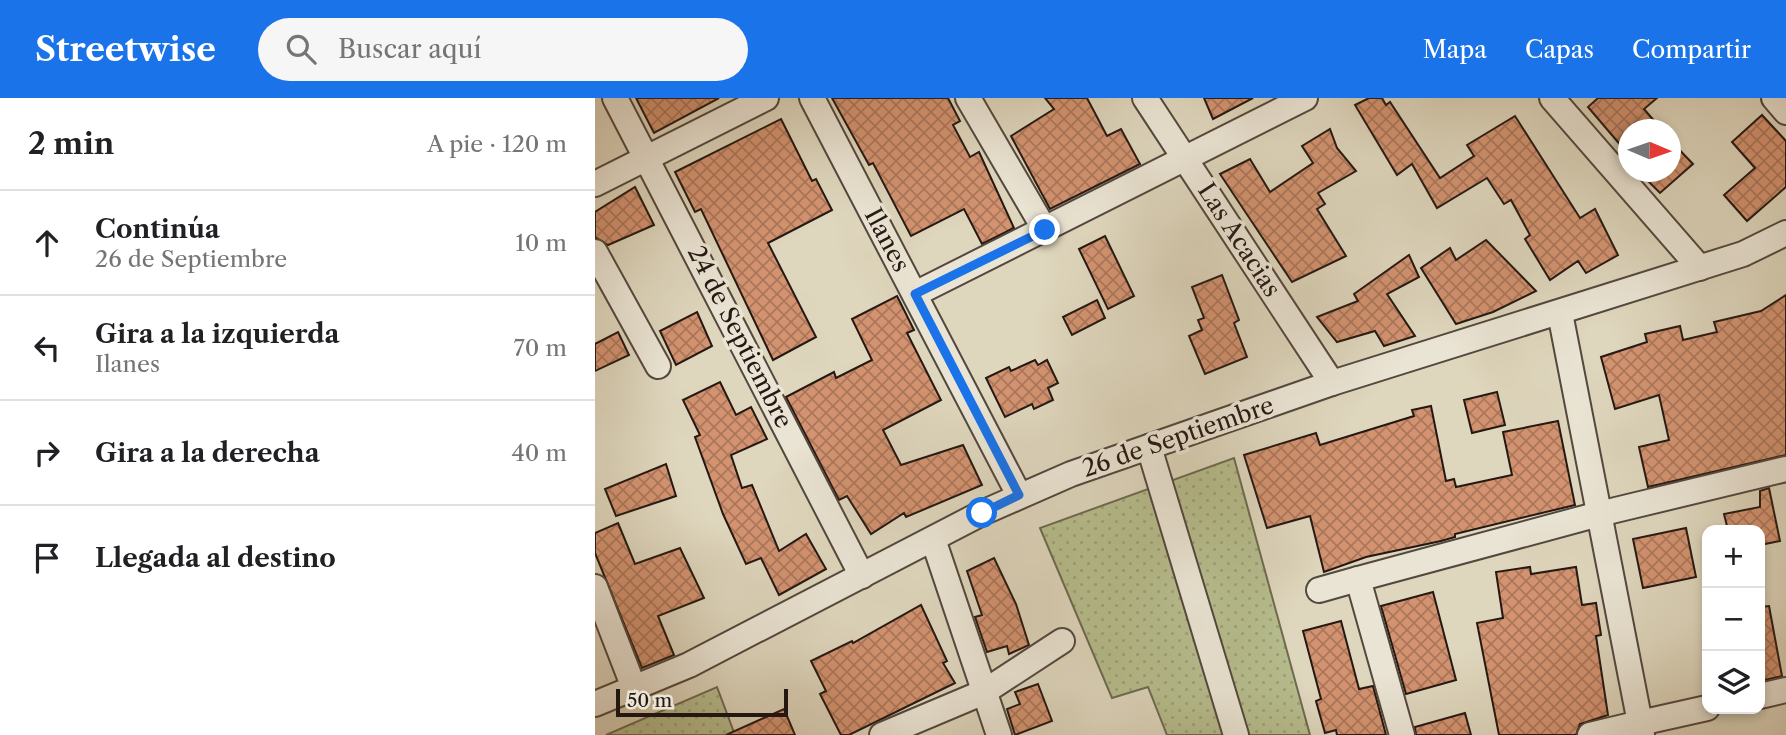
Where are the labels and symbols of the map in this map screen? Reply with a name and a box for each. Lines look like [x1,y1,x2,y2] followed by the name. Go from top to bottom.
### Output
[1618,119,1681,182] north arrow
[1192,177,1287,302] street label: Las Acacias
[859,203,916,276] street label: Ilanes
[1029,214,1060,245] route end
[682,241,799,433] street label: 24 de Septiembre
[1078,390,1277,483] street label: 26 de Septiembre
[966,497,997,528] route start
[616,686,787,718] scale bar

